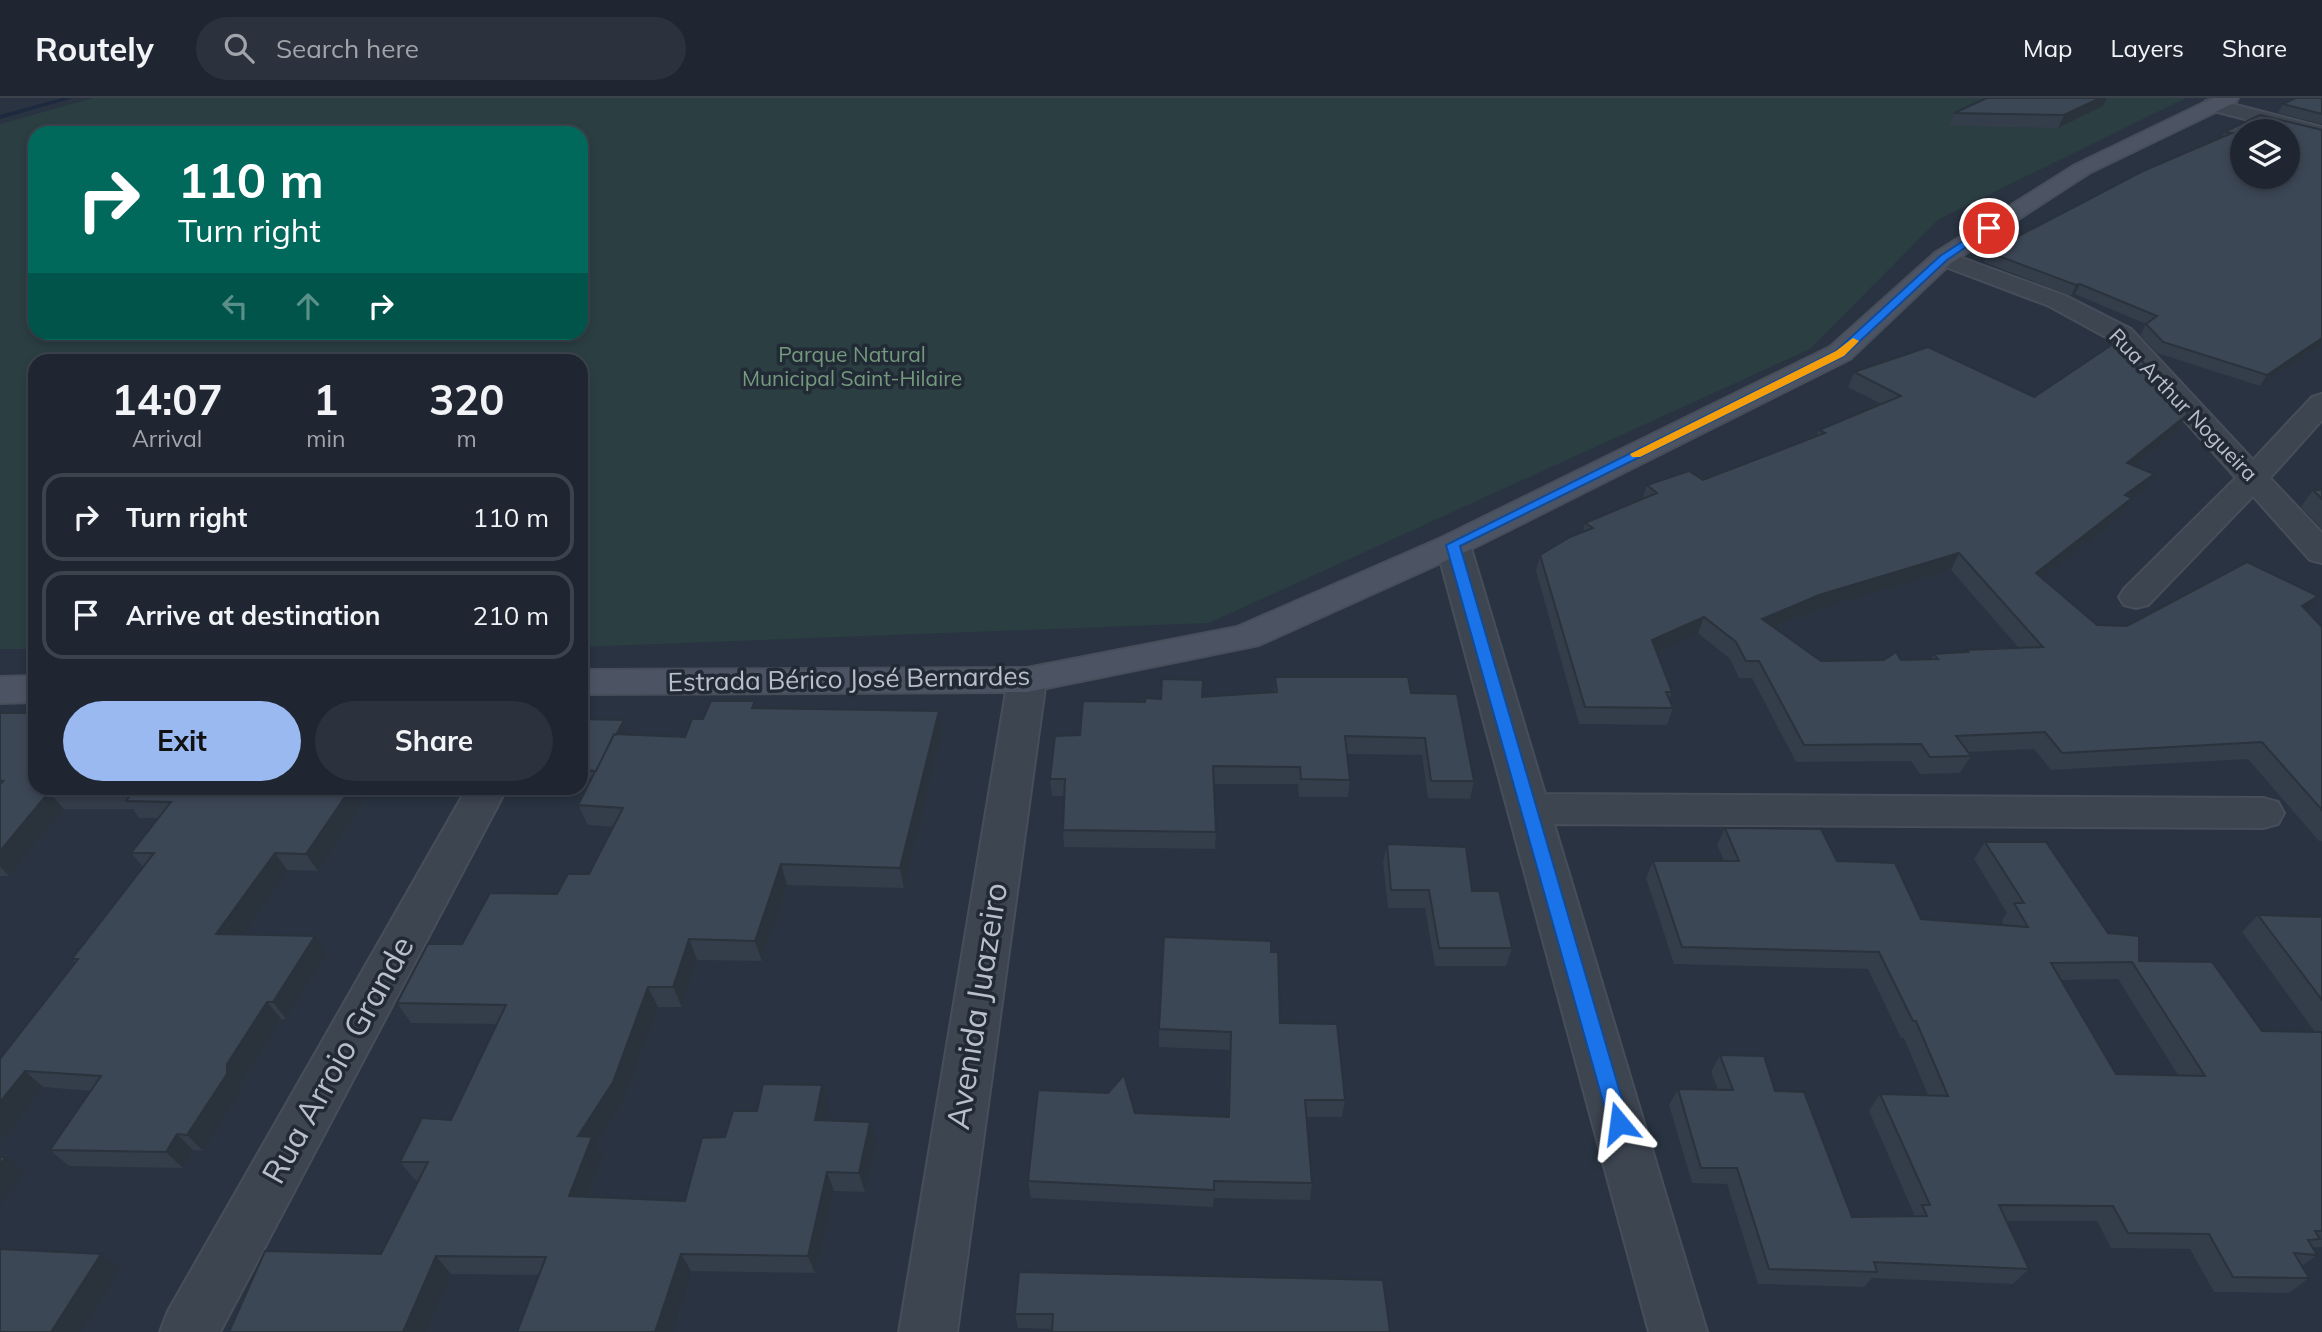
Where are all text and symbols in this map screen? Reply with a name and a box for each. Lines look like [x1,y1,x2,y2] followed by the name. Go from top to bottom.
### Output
[196,17,686,80] search box
[35,28,154,69] text: Routely
[220,29,258,67] icon: search
[276,32,419,65] text: Search here
[2023,33,2072,63] text: Map
[2110,33,2184,63] text: Layers
[2222,33,2287,63] text: Share
[2230,119,2300,189] map controls
[2230,119,2300,189] button: layers
[178,149,324,210] text: 110 m
[63,154,154,245] icon: right
[1959,198,2019,258] pin
[1970,209,2008,247] icon: arrive
[178,210,321,250] text: Turn right
[216,287,254,325] icon: left
[289,287,327,325] icon: ahead
[362,287,400,325] icon: right
[2104,323,2263,486] street label: Rua Arthur Nogueira
[742,341,962,391] park label: Parque Natural Municipal Saint-Hilaire
[112,373,223,426] text: 14:07
[313,373,338,426] text: 1
[429,373,504,426] text: 320
[132,424,202,453] text: Arrival
[306,424,345,453] text: min
[457,424,477,453] text: m
[67,498,105,536] icon: right
[126,501,247,534] text: Turn right
[473,501,549,534] text: 110 m
[67,596,105,634] icon: arrive
[126,599,381,632] text: Arrive at destination
[473,599,549,632] text: 210 m
[667,659,1031,698] street label: Estrada Bérico José Bernardes
[63,701,301,781] button: Exit
[315,701,553,781] button: Share
[937,880,1015,1132] street label: Avenida Juazeiro
[253,929,422,1190] street label: Rua Arroio Grande
[1582,1086,1656,1160] position arrow

